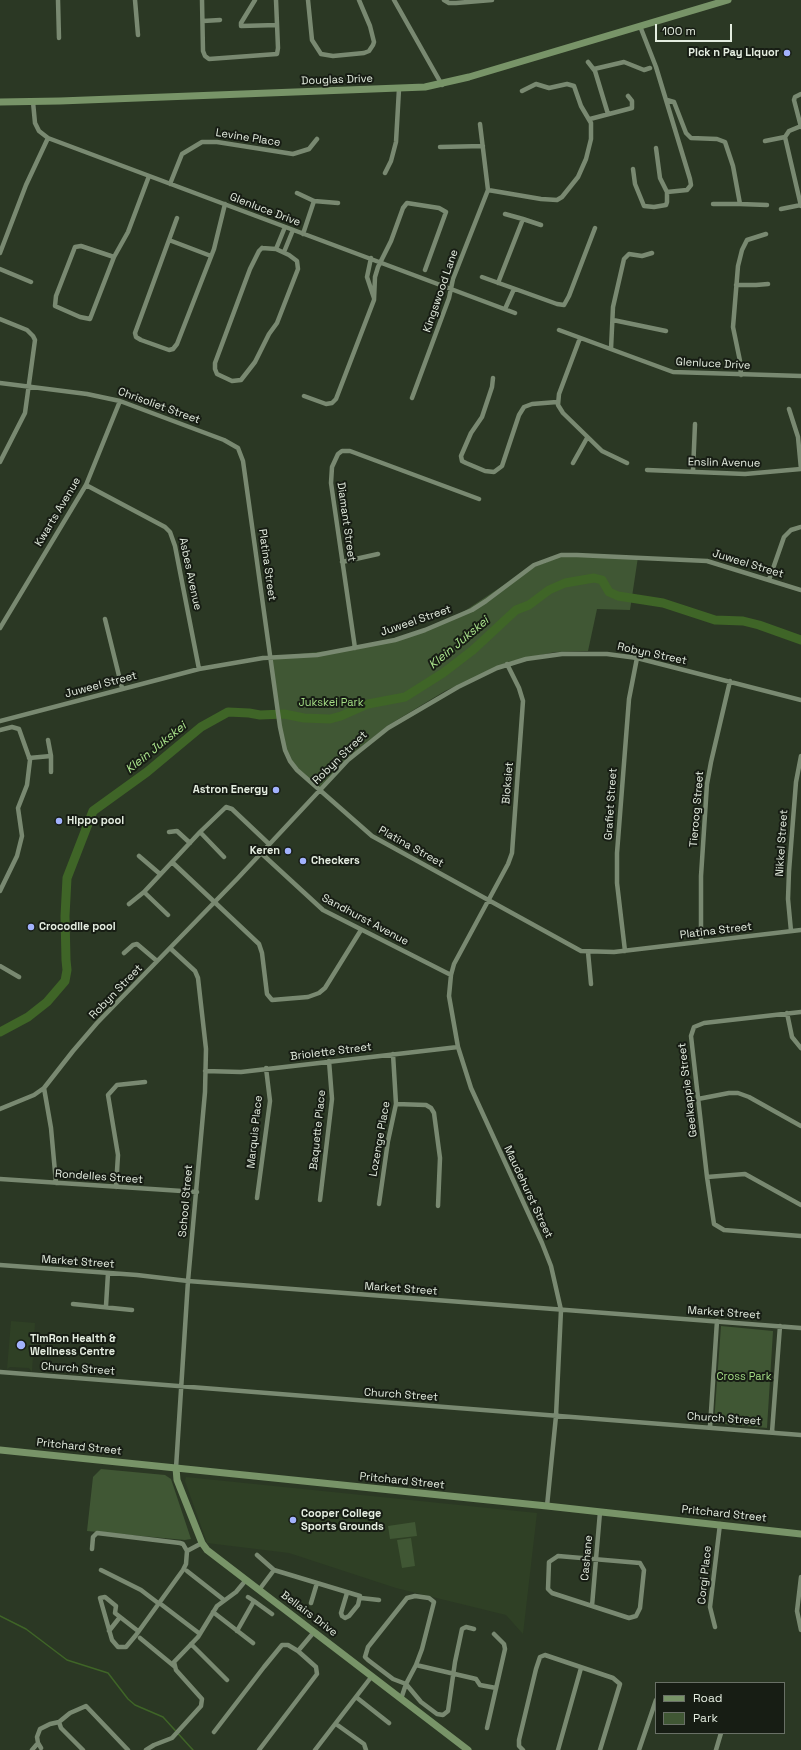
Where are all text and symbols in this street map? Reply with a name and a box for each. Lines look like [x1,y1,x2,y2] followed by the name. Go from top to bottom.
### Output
[657,16,734,42] scale bar
[662,23,696,39] text: 100 m
[688,46,779,60] place label: Pick n Pay Liquor
[782,48,792,58] marker: Pick n Pay Liquor
[301,72,373,88] street label: Douglas Drive
[215,126,281,150] street label: Levine Place
[228,190,302,230] street label: Glenluce Drive
[421,248,461,334] street label: Kingswood Lane
[675,355,751,373] street label: Glenluce Drive
[116,385,202,427] street label: Chrisoliet Street
[688,456,760,470] street label: Enslin Avenue
[32,475,84,549] street label: Kwarts Avenue
[334,481,358,563] street label: Diamant Street
[255,528,279,602] street label: Platina Street
[176,537,204,611] street label: Asbes Avenue
[711,547,785,581] street label: Juweel Street
[379,603,453,639] street label: Juweel Street
[426,614,492,672] water label: Klein Jukskei
[616,640,688,668] street label: Robyn Street
[64,669,138,701] street label: Juweel Street
[298,696,364,710] park label: Jukskei Park
[123,719,189,777] water label: Klein Jukskei
[310,729,370,787] street label: Robyn Street
[500,761,516,805] street label: Bioksiet
[602,767,620,841] street label: Grafiet Street
[687,770,707,848] street label: Tieroog Street
[193,783,268,797] place label: Astron Energy
[271,785,281,795] marker: Astron Energy
[773,809,791,877] street label: Nikkel Street
[67,814,124,828] place label: Hippo pool
[54,816,64,826] marker: Hippo pool
[376,824,446,870] street label: Platina Street
[250,844,280,858] place label: Keren
[283,846,293,856] marker: Keren
[311,854,360,868] place label: Checkers
[298,856,308,866] marker: Checkers
[319,891,411,949] street label: Sandhurst Avenue
[39,920,116,934] place label: Crocodile pool
[679,920,753,942] street label: Platina Street
[26,922,36,932] marker: Crocodile pool
[87,962,145,1022] street label: Robyn Street
[290,1040,372,1064] street label: Briolette Street
[676,1042,700,1138] street label: Geelkappie Street
[307,1089,329,1171] street label: Baquette Place
[245,1095,265,1169] street label: Marquis Place
[367,1100,393,1178] street label: Lozenge Place
[501,1144,555,1240] street label: Maudehurst Street
[176,1164,196,1238] street label: School Street
[55,1167,143,1187] street label: Rondelles Street
[41,1253,115,1271] street label: Market Street
[364,1280,438,1298] street label: Market Street
[687,1304,761,1322] street label: Market Street
[30,1332,116,1358] place label: TimRon Health & Wellness Centre
[15,1339,27,1351] marker: TimRon Health & Wellness Centre
[41,1360,115,1378] street label: Church Street
[716,1370,772,1384] park label: Cross Park
[364,1386,438,1404] street label: Church Street
[687,1410,761,1428] street label: Church Street
[36,1436,122,1458] street label: Pritchard Street
[359,1470,445,1492] street label: Pritchard Street
[681,1503,767,1525] street label: Pritchard Street
[301,1507,384,1533] place label: Cooper College Sports Grounds
[288,1515,298,1525] marker: Cooper College Sports Grounds
[578,1535,596,1581] street label: Cashane
[695,1545,715,1605] street label: Corgi Place
[278,1589,340,1639] street label: Bellairs Drive
[655,1682,785,1734] legend
[693,1690,722,1706] text: Road
[693,1710,718,1726] text: Park

